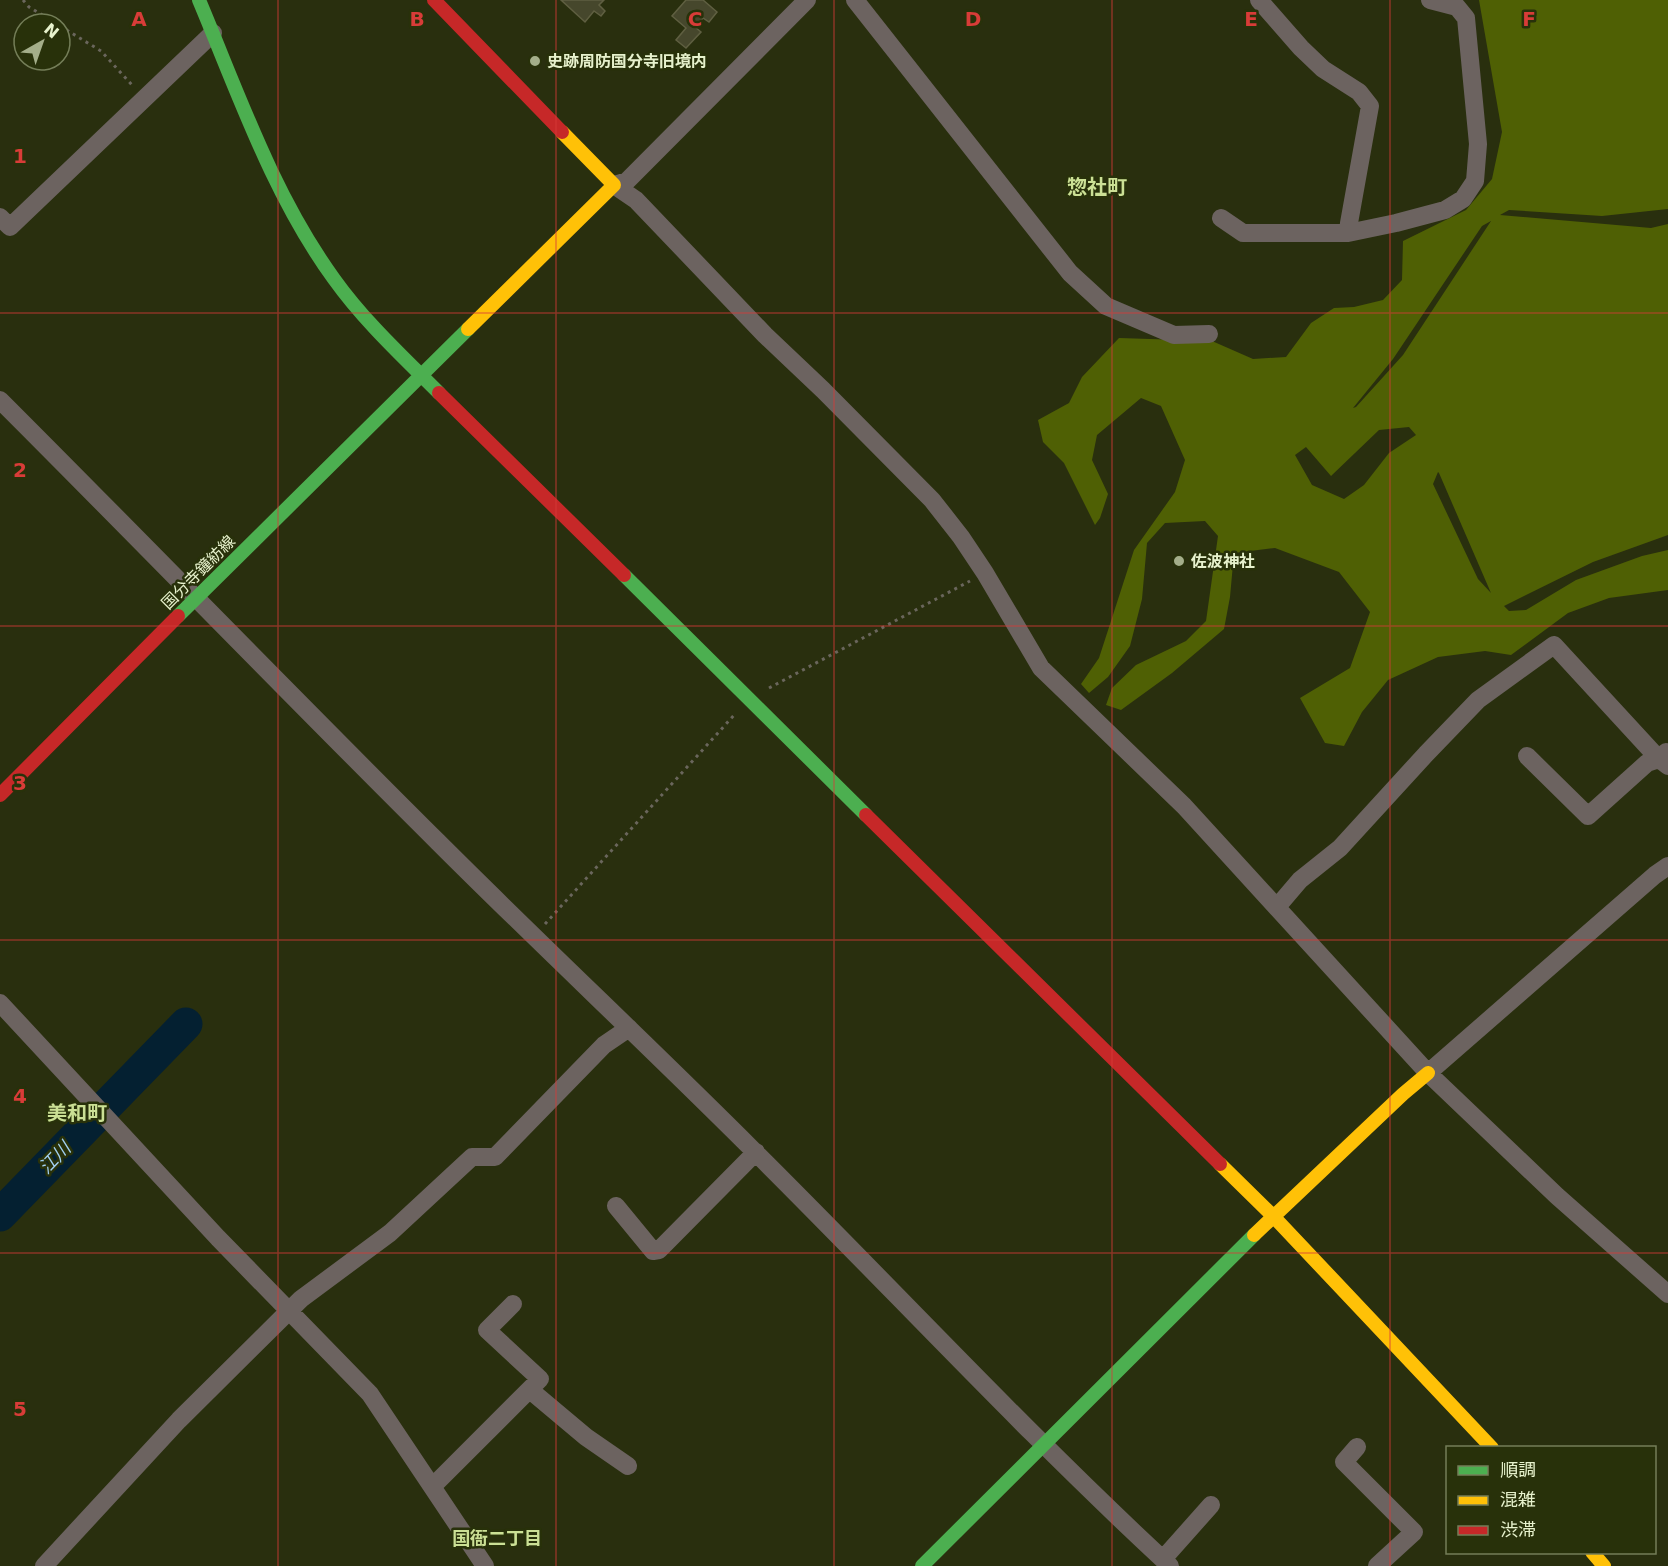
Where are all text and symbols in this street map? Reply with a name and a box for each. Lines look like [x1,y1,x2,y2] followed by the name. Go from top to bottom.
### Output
[131,7,147,31] text: A
[409,7,425,31] text: B
[688,7,702,31] text: C
[965,7,981,31] text: D
[1244,7,1258,31] text: E
[1522,7,1536,31] text: F
[12,12,72,72] north arrow
[40,19,63,42] text: N
[547,52,707,71] place label: 史跡周防国分寺旧境内
[528,54,542,68] marker: 史跡周防国分寺旧境内
[13,144,27,168] text: 1
[1067,175,1127,199] district label: 惣社町
[13,458,27,482] text: 2
[158,532,239,613] street label: 国分寺鐘紡線
[1190,552,1255,571] place label: 佐波神社
[1172,554,1186,568] marker: 佐波神社
[13,771,27,795] text: 3
[13,1084,27,1108] text: 4
[47,1101,107,1125] district label: 美和町
[35,1136,76,1178] water label: 江川
[13,1397,27,1421] text: 5
[1446,1446,1656,1554] legend
[1500,1459,1536,1480] text: 順調
[1500,1489,1536,1510] text: 混雑
[1500,1519,1536,1540] text: 渋滞
[452,1528,542,1549] district label: 国衙二丁目

